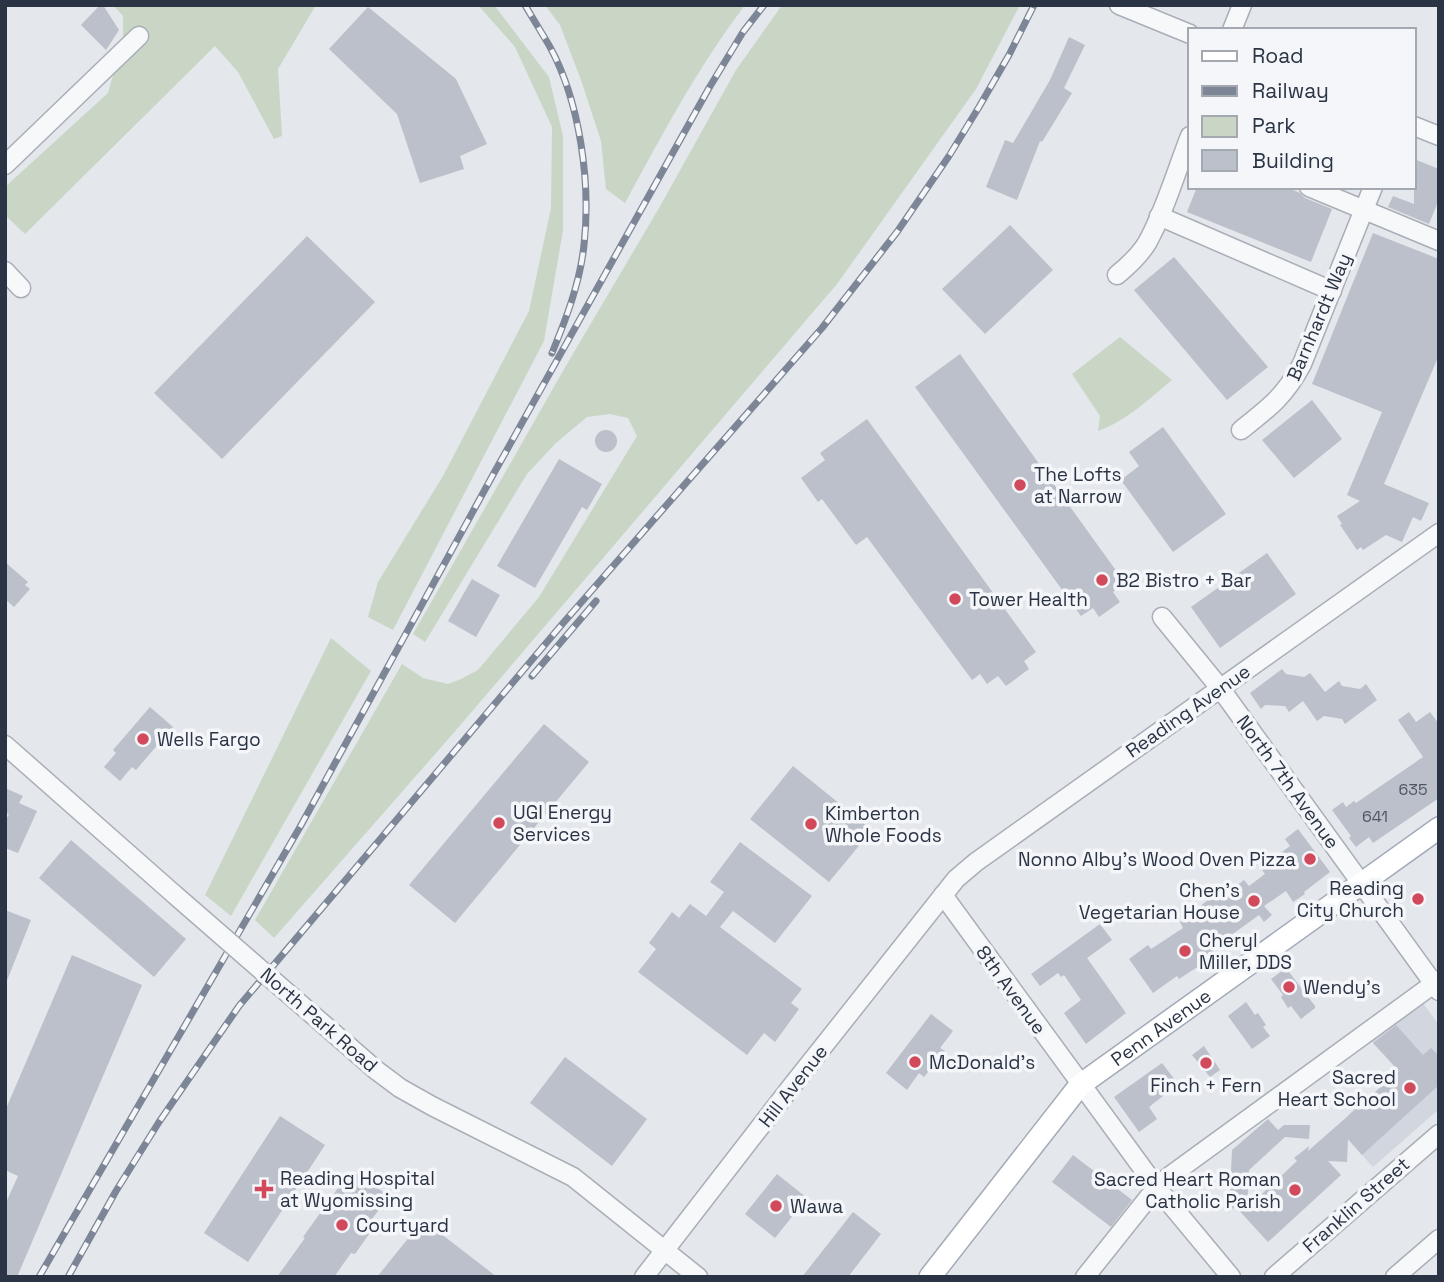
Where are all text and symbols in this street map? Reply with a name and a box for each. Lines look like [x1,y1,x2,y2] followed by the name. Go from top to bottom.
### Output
[1188,28,1416,189] legend
[1252,42,1304,69] text: Road
[1252,77,1329,104] text: Railway
[1252,112,1296,139] text: Park
[1252,147,1334,174] text: Building
[1281,249,1357,385] street label: Barnhardt Way
[1034,462,1122,509] place label: The Lofts at Narrow
[1012,477,1028,493] marker: The Lofts at Narrow
[1116,568,1251,593] place label: B2 Bistro + Bar
[1094,572,1110,588] marker: B2 Bistro + Bar
[969,587,1088,612] place label: Tower Health
[947,591,963,607] marker: Tower Health
[1121,659,1255,763] street label: Reading Avenue
[1231,710,1345,854] street label: North 7th Avenue
[157,727,261,752] place label: Wells Fargo
[135,731,151,747] marker: Wells Fargo
[1398,779,1428,800] house number: 635
[513,800,612,847] place label: UGI Energy Services
[825,801,942,848] place label: Kimberton Whole Foods
[1362,806,1388,827] house number: 641
[491,815,507,831] marker: UGI Energy Services
[803,816,819,832] marker: Kimberton Whole Foods
[1018,847,1296,872] place label: Nonno Alby’s Wood Oven Pizza
[1302,851,1318,867] marker: Nonno Alby’s Wood Oven Pizza
[1297,876,1404,923] place label: Reading City Church
[1079,878,1240,925] place label: Chen's Vegetarian House
[1410,891,1426,907] marker: Reading City Church
[1246,893,1262,909] marker: Chen's Vegetarian House
[1199,928,1292,975] place label: Cheryl Miller, DDS
[970,941,1052,1039] street label: 8th Avenue
[1177,943,1193,959] marker: Cheryl Miller, DDS
[255,962,383,1078] street label: North Park Road
[1303,975,1381,1000] place label: Wendy's
[1281,979,1297,995] marker: Wendy's
[1106,983,1216,1072] street label: Penn Avenue
[753,1040,833,1132] street label: Hill Avenue
[929,1050,1035,1075] place label: McDonald's
[907,1054,923,1070] marker: McDonald's
[1198,1055,1214,1071] marker: Finch + Fern
[1278,1065,1396,1112] place label: Sacred Heart School
[1150,1073,1262,1098] place label: Finch + Fern
[1402,1080,1418,1096] marker: Sacred Heart School
[1297,1152,1415,1258] street label: Franklin Street
[280,1166,435,1213] place label: Reading Hospital at Wyomissing
[1094,1167,1281,1214] place label: Sacred Heart Roman Catholic Parish
[254,1179,274,1199] marker: Reading Hospital at Wyomissing
[1287,1182,1303,1198] marker: Sacred Heart Roman Catholic Parish
[790,1194,843,1219] place label: Wawa
[768,1198,784,1214] marker: Wawa
[356,1213,449,1238] place label: Courtyard
[334,1217,350,1233] marker: Courtyard

